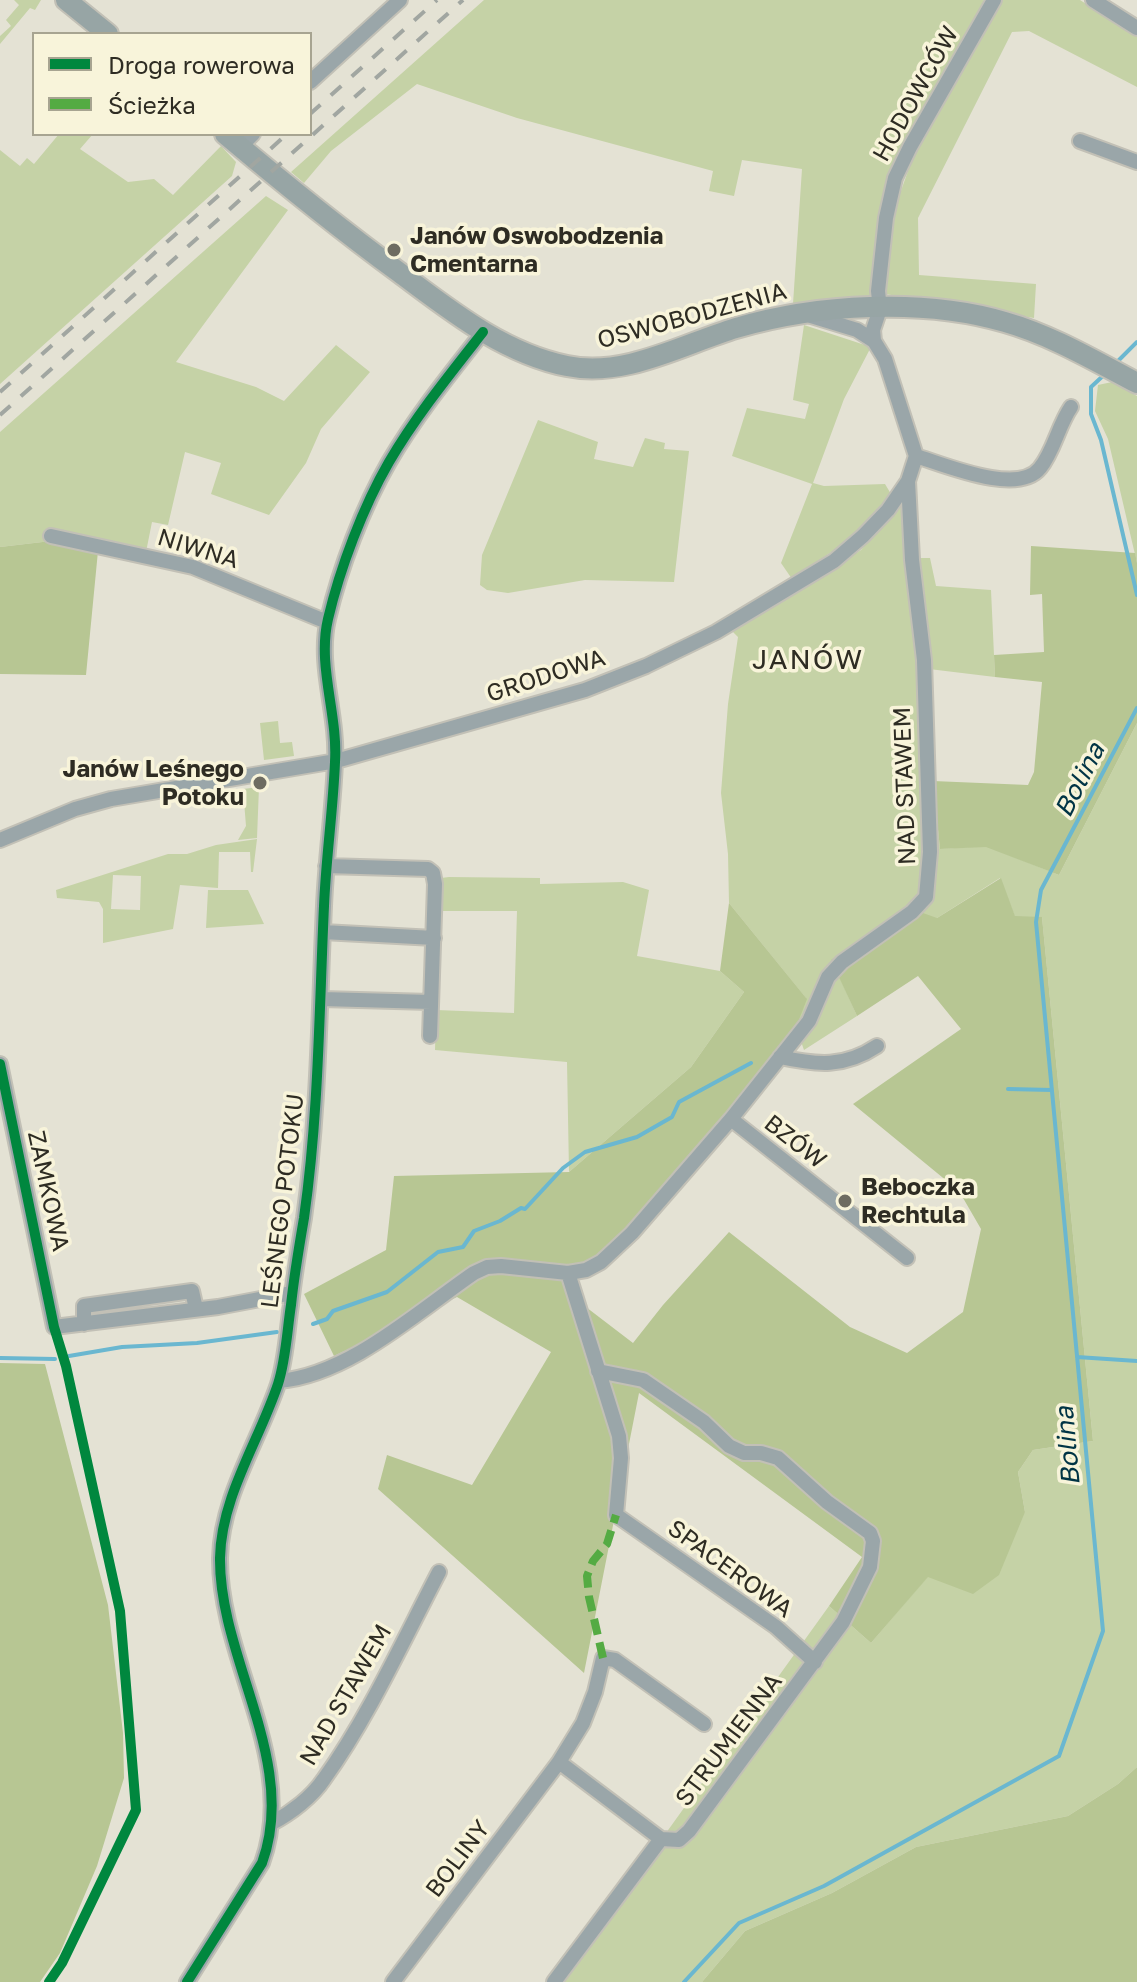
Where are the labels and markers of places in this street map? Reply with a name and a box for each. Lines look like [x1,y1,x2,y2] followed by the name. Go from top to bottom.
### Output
[410,222,664,278] place label: Janów Oswobodzenia Cmentarna
[385,241,403,259] marker: Janów Oswobodzenia Cmentarna
[63,755,244,811] place label: Janów Leśnego Potoku
[251,774,269,792] marker: Janów Leśnego Potoku
[861,1173,975,1229] place label: Beboczka Rechtula
[836,1192,854,1210] marker: Beboczka Rechtula

